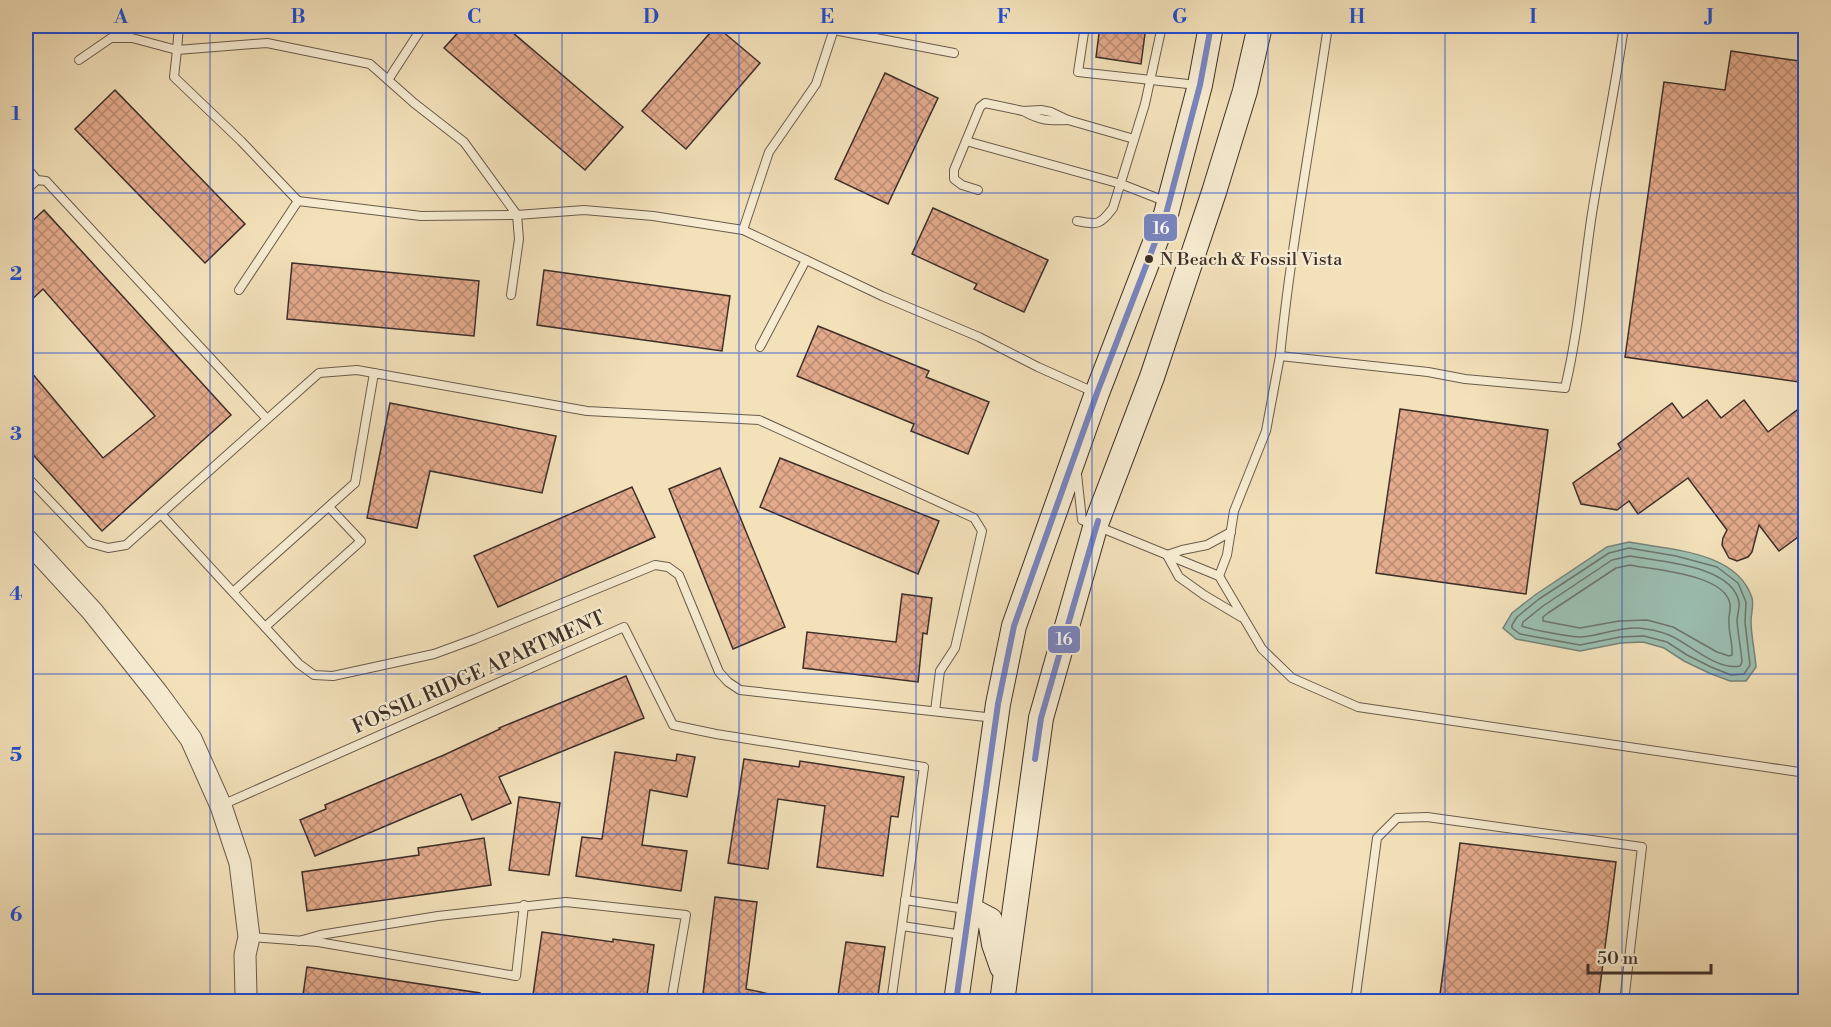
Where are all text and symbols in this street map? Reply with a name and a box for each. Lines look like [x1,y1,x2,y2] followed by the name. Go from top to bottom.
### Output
[113,5,129,30] text: A
[290,5,306,30] text: B
[467,5,481,30] text: C
[643,5,659,30] text: D
[820,5,834,30] text: E
[997,5,1011,30] text: F
[1172,5,1188,30] text: G
[1349,5,1366,30] text: H
[1529,5,1537,30] text: I
[1703,5,1714,30] text: J
[11,102,21,127] text: 1
[1143,213,1178,242] line badge: 16
[1152,219,1170,239] text: 16
[1160,248,1343,271] place label: N Beach & Fossil Vista
[1143,253,1155,265] marker: N Beach & Fossil Vista
[10,262,22,287] text: 2
[10,422,22,447] text: 3
[9,582,23,607] text: 4
[349,606,609,740] street label: FOSSIL RIDGE APARTMENT
[1047,625,1081,654] line badge: 16
[1055,630,1073,650] text: 16
[10,743,22,768] text: 5
[10,903,23,928] text: 6
[1588,937,1711,975] scale bar
[1597,947,1639,970] text: 50 m

